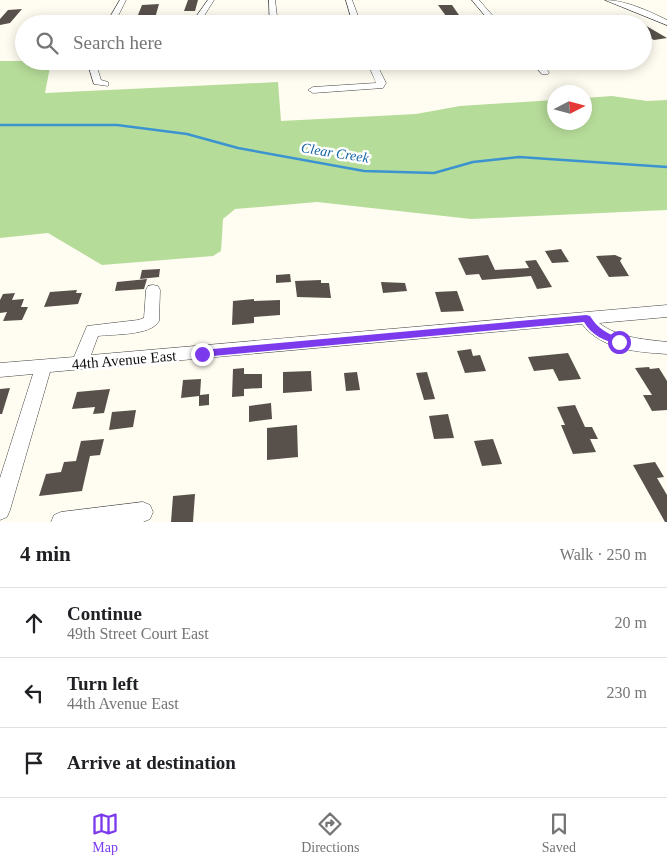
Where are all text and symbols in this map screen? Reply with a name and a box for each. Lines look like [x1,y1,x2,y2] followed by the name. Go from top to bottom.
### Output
[15,15,652,70] search box
[33,29,61,57] icon: search
[73,32,162,53] text: Search here
[547,85,592,130] north arrow
[300,140,371,166] water label: Clear Creek
[608,331,631,354] route start
[191,343,214,366] route end
[71,347,178,373] street label: 44th Avenue East
[20,542,71,566] text: 4 min
[560,546,647,563] text: Walk · 250 m
[67,603,142,624] text: Continue
[20,609,48,637] icon: ahead
[615,614,647,631] text: 20 m
[67,625,209,642] text: 49th Street Court East
[67,673,139,694] text: Turn left
[20,679,48,707] icon: left
[607,684,647,701] text: 230 m
[67,695,179,712] text: 44th Avenue East
[20,749,48,777] icon: arrive
[67,752,236,773] text: Arrive at destination
[91,810,119,856] tab: Map
[301,810,360,856] tab: Directions
[542,810,576,856] tab: Saved

